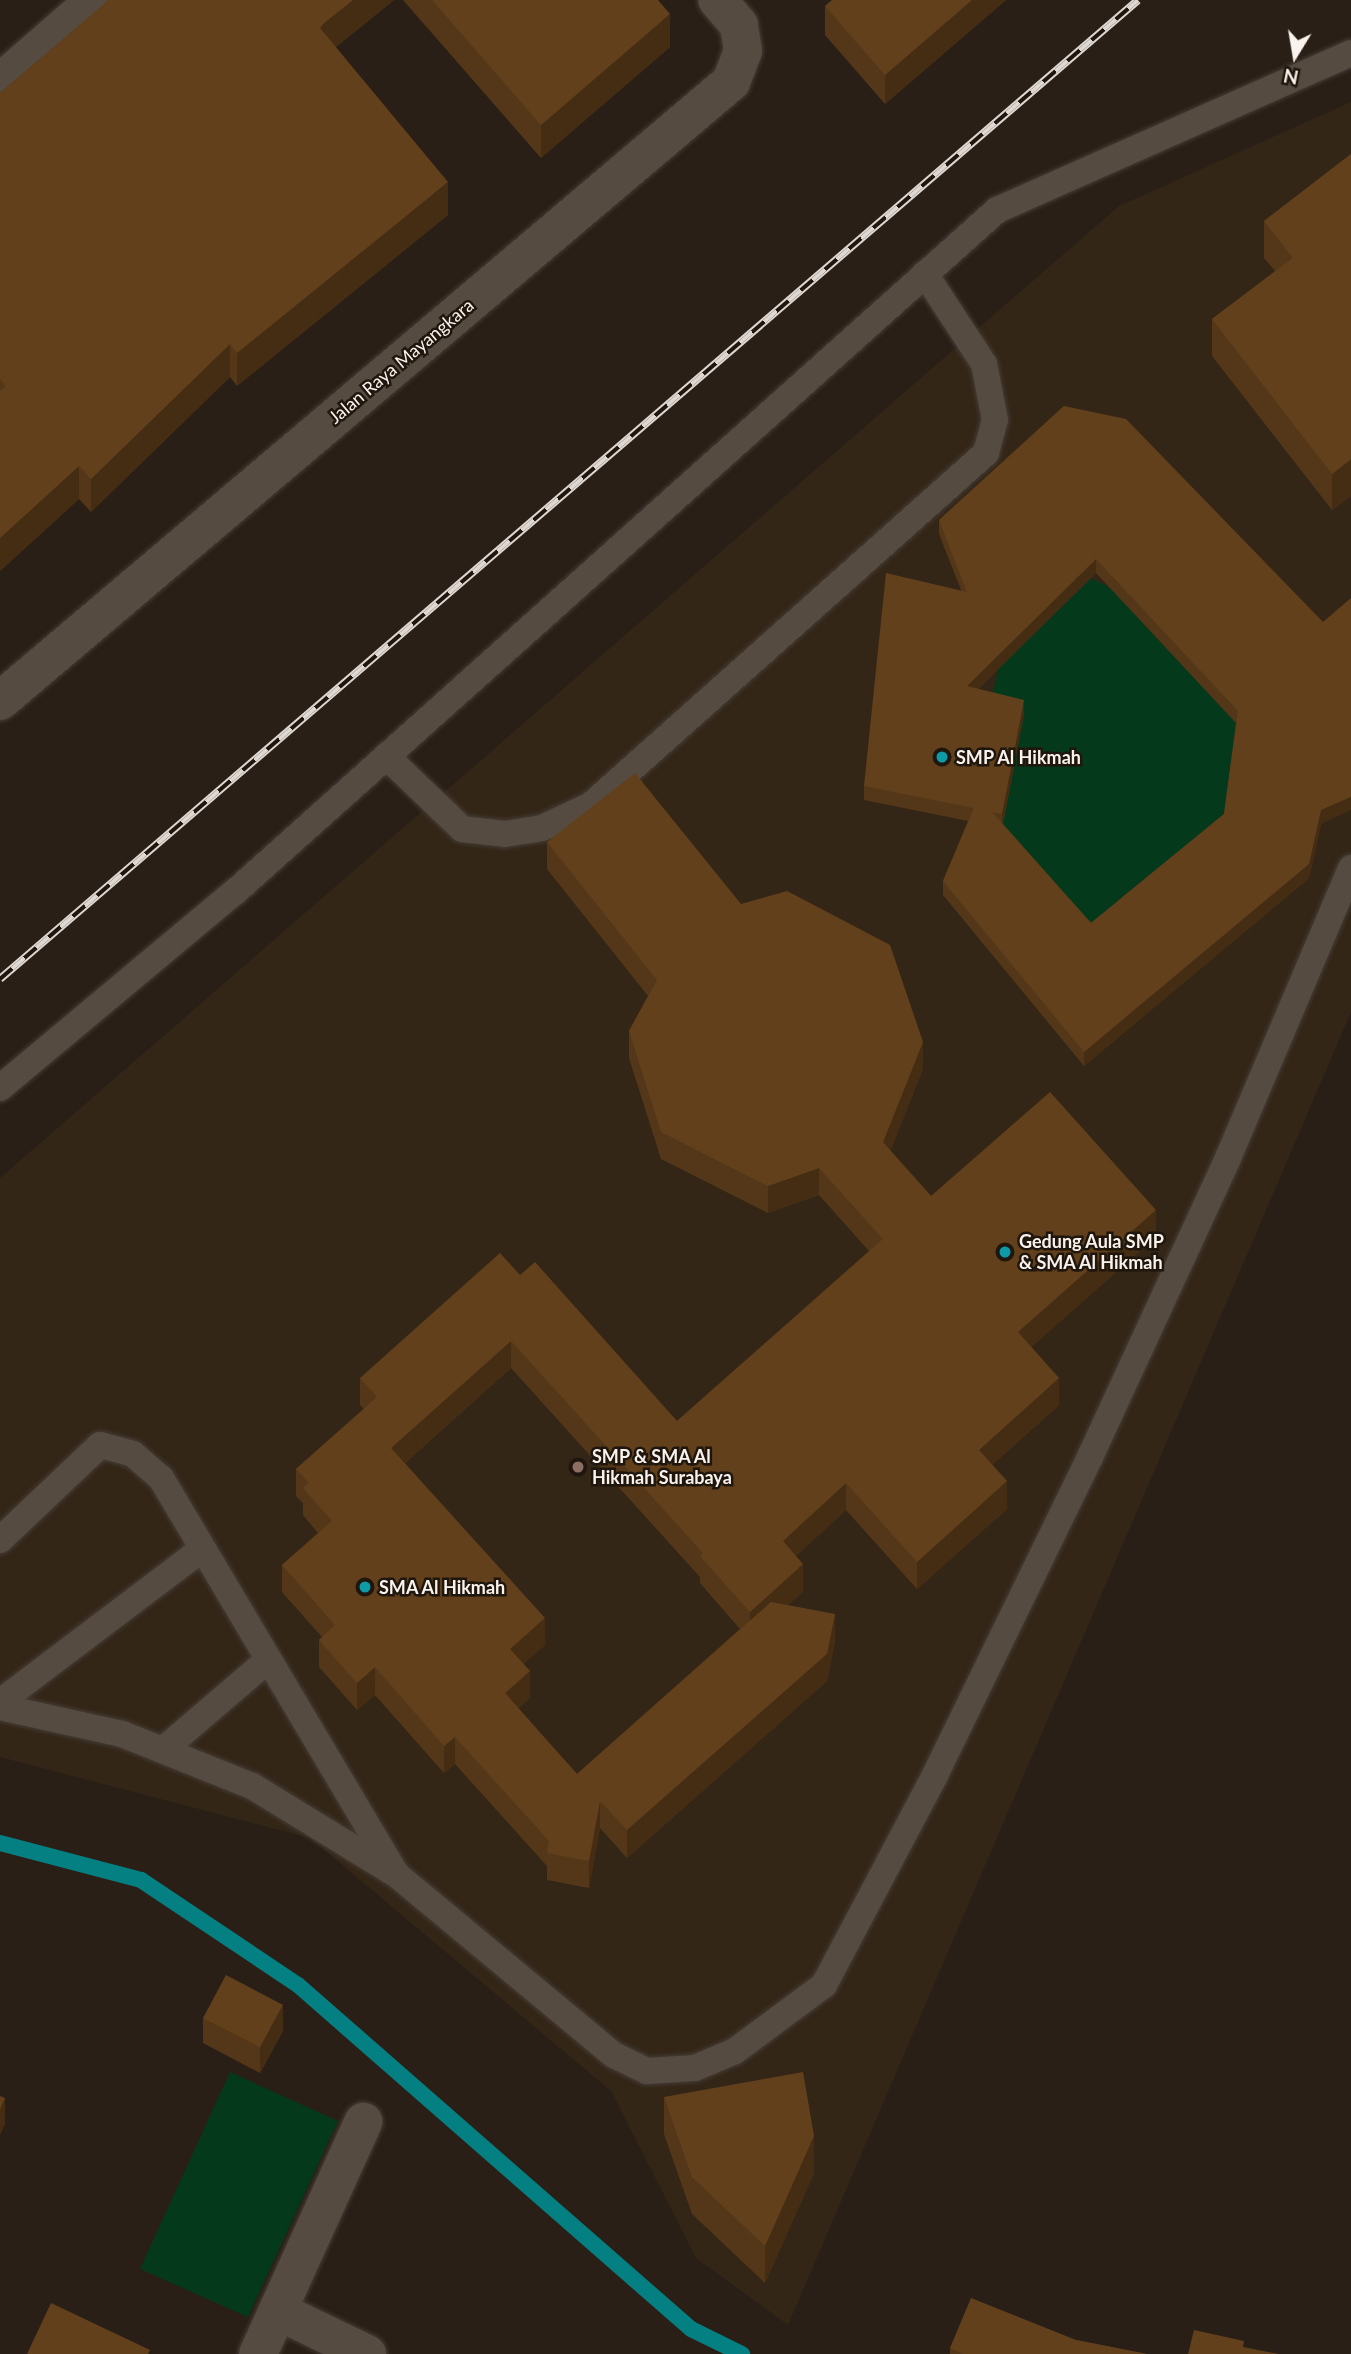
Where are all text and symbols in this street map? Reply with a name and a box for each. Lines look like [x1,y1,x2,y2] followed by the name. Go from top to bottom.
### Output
[1260,21,1330,91] north arrow
[1282,64,1300,90] text: N
[324,294,478,428] street label: Jalan Raya Mayangkara
[956,746,1082,768] place label: SMP Al Hikmah
[934,749,950,765] marker: SMP Al Hikmah
[1019,1231,1164,1274] place label: Gedung Aula SMP & SMA Al Hikmah
[997,1244,1013,1260] marker: Gedung Aula SMP & SMA Al Hikmah
[592,1446,732,1488] place label: SMP & SMA Al Hikmah Surabaya
[570,1459,586,1475] marker: SMP & SMA Al Hikmah Surabaya
[379,1576,506,1598] place label: SMA Al Hikmah
[357,1579,373,1595] marker: SMA Al Hikmah

